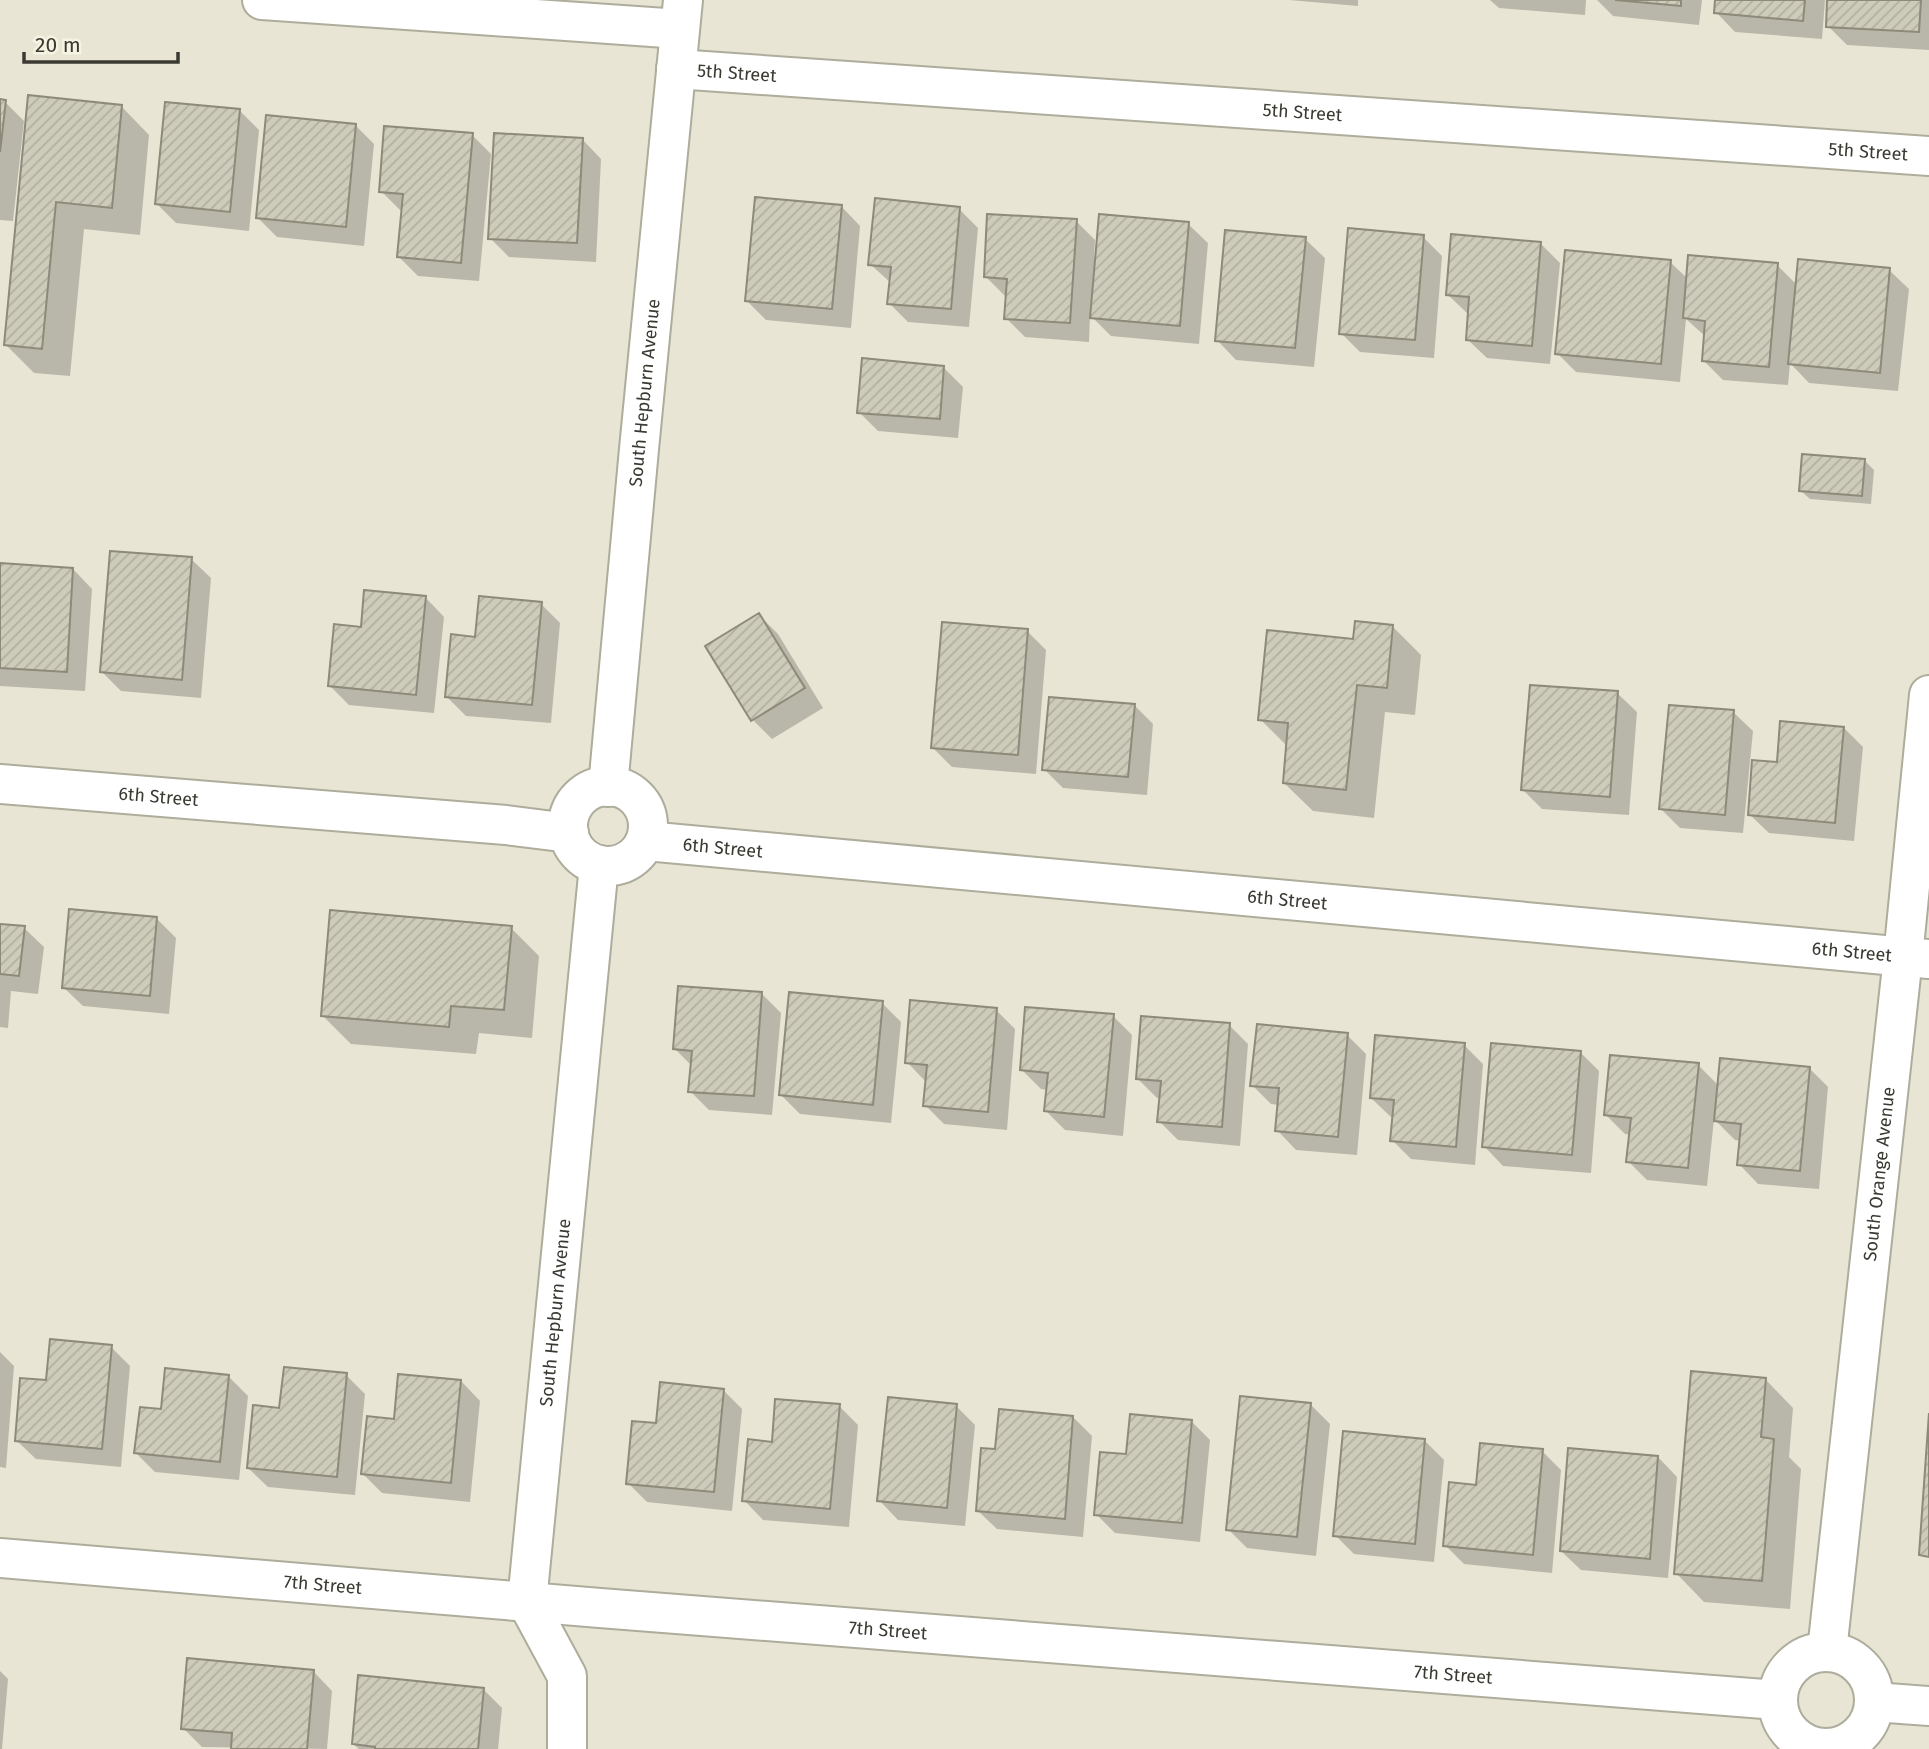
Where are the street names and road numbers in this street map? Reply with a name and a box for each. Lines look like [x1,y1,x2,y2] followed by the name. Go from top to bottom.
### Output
[696,59,778,87] street label: 5th Street
[1262,99,1343,126] street label: 5th Street
[1828,138,1909,166] street label: 5th Street
[625,298,665,488] street label: South Hepburn Avenue
[118,783,200,811] street label: 6th Street
[682,833,764,863] street label: 6th Street
[1246,885,1329,915] street label: 6th Street
[1811,937,1893,967] street label: 6th Street
[1859,1086,1900,1262] street label: South Orange Avenue
[535,1218,575,1407] street label: South Hepburn Avenue
[283,1571,364,1599] street label: 7th Street
[848,1616,929,1645] street label: 7th Street
[1413,1661,1494,1689] street label: 7th Street

